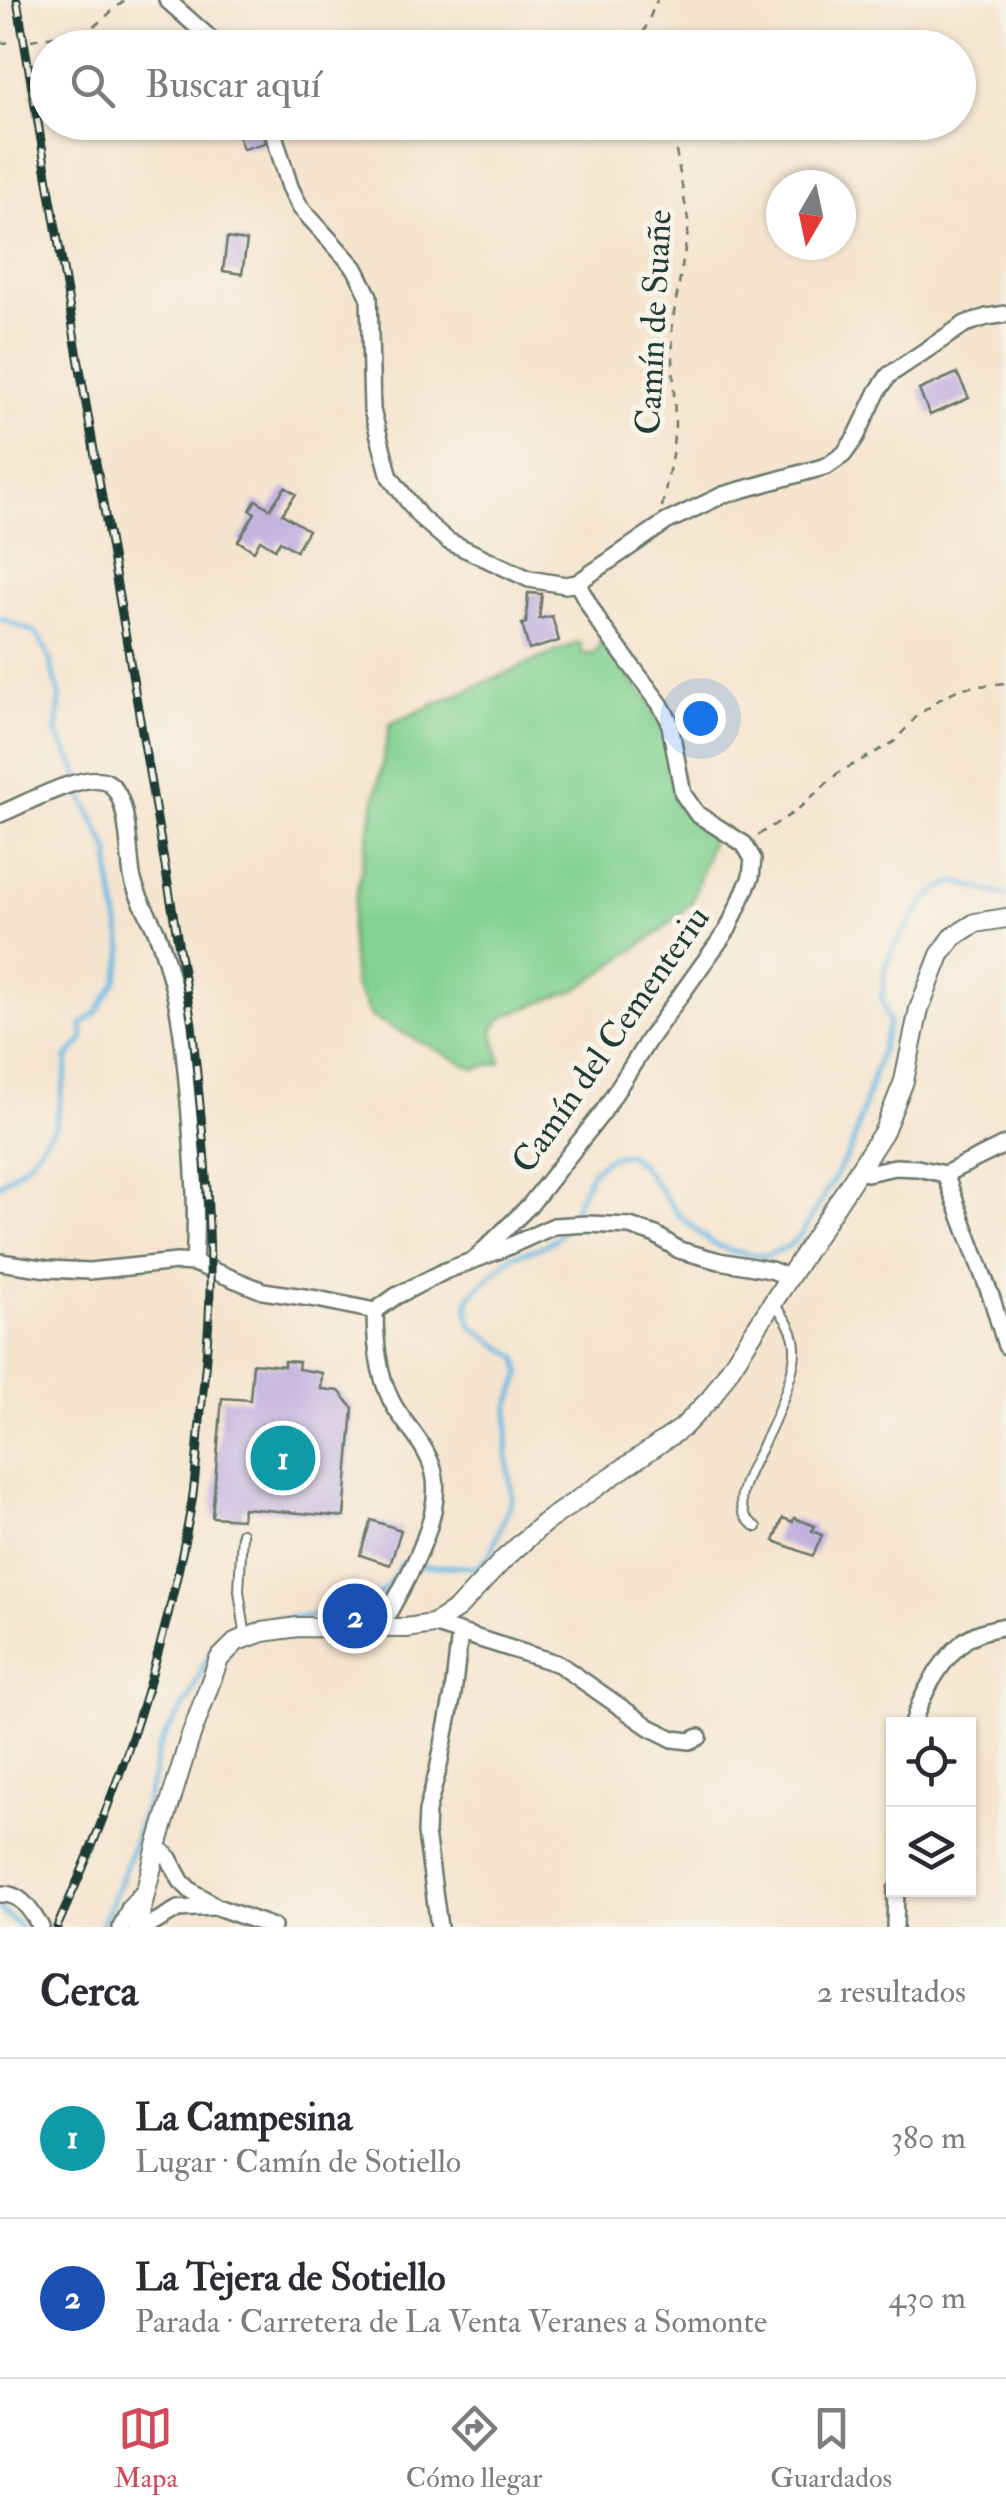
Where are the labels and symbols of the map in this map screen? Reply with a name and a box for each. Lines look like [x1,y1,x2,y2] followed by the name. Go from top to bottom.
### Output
[766,170,856,260] north arrow
[626,208,682,436] street label: Camín de Suañe
[675,693,726,744] your location
[502,898,719,1182] street label: Camín del Cementeriu
[250,1420,316,1496] pin: 1
[322,1578,388,1654] pin: 2

